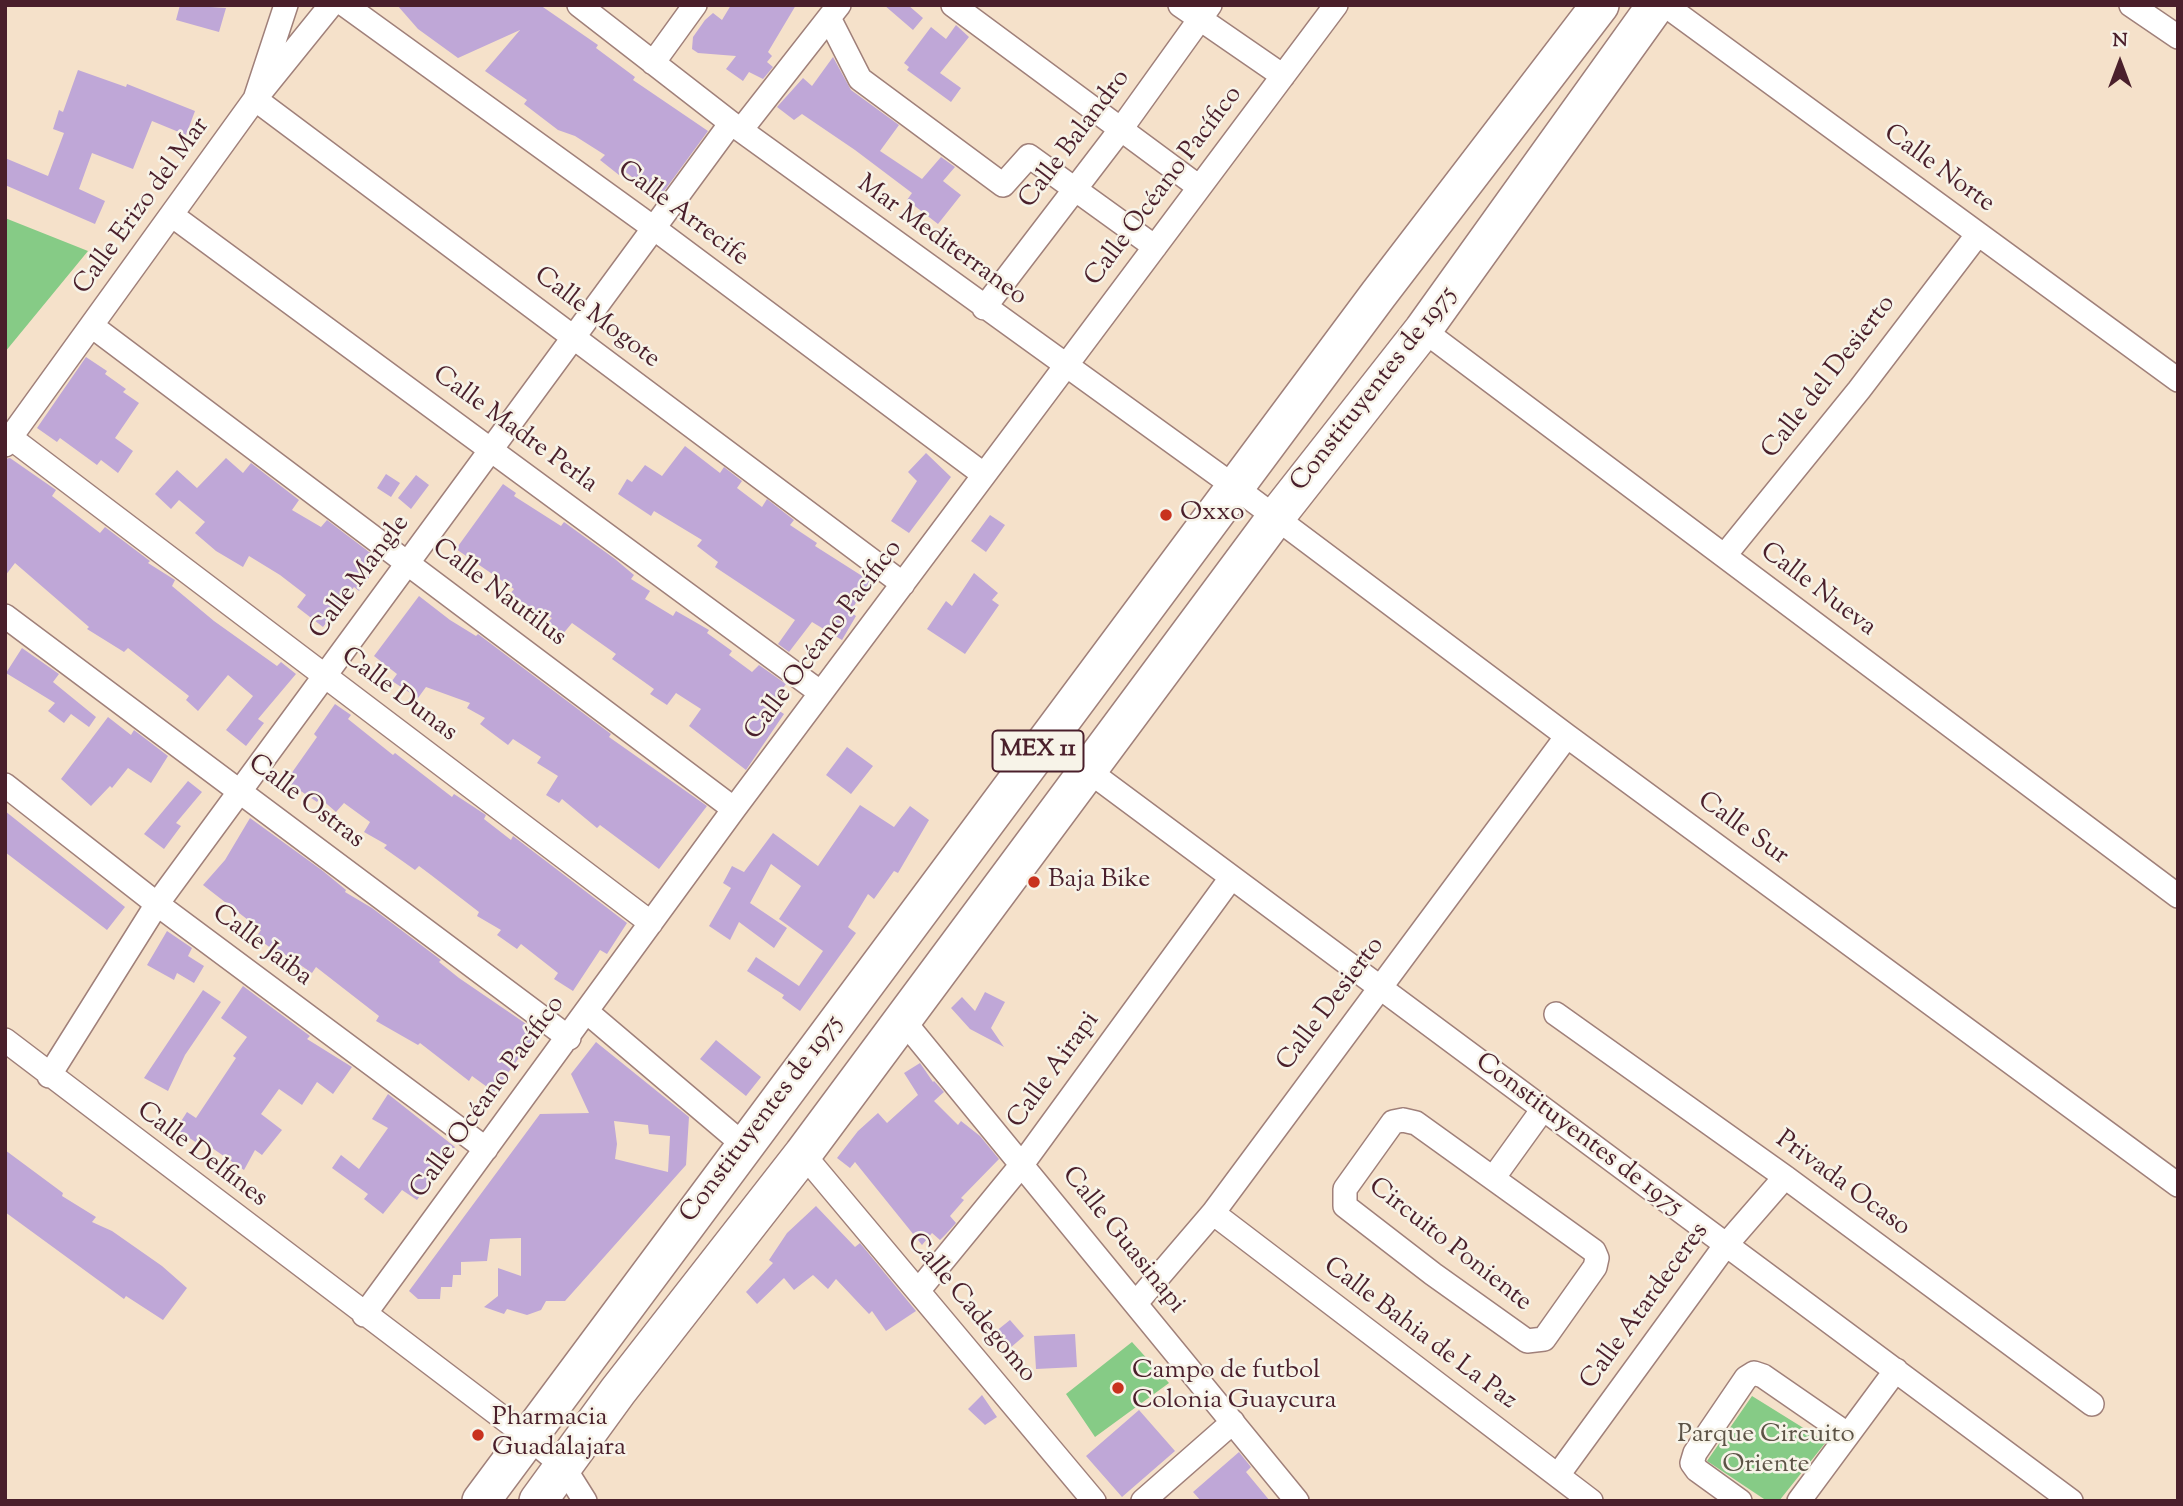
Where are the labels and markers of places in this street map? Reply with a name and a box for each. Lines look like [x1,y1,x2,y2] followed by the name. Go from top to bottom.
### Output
[1180,499,1245,531] place label: Oxxo
[1158,507,1174,523] marker: Oxxo
[1048,866,1150,898] place label: Baja Bike
[1026,874,1042,890] marker: Baja Bike
[1132,1357,1337,1418] place label: Campo de futbol Colonia Guaycura
[1110,1380,1126,1396] marker: Campo de futbol Colonia Guaycura
[492,1404,626,1466] place label: Pharmacia Guadalajara
[470,1427,486,1443] marker: Pharmacia Guadalajara

